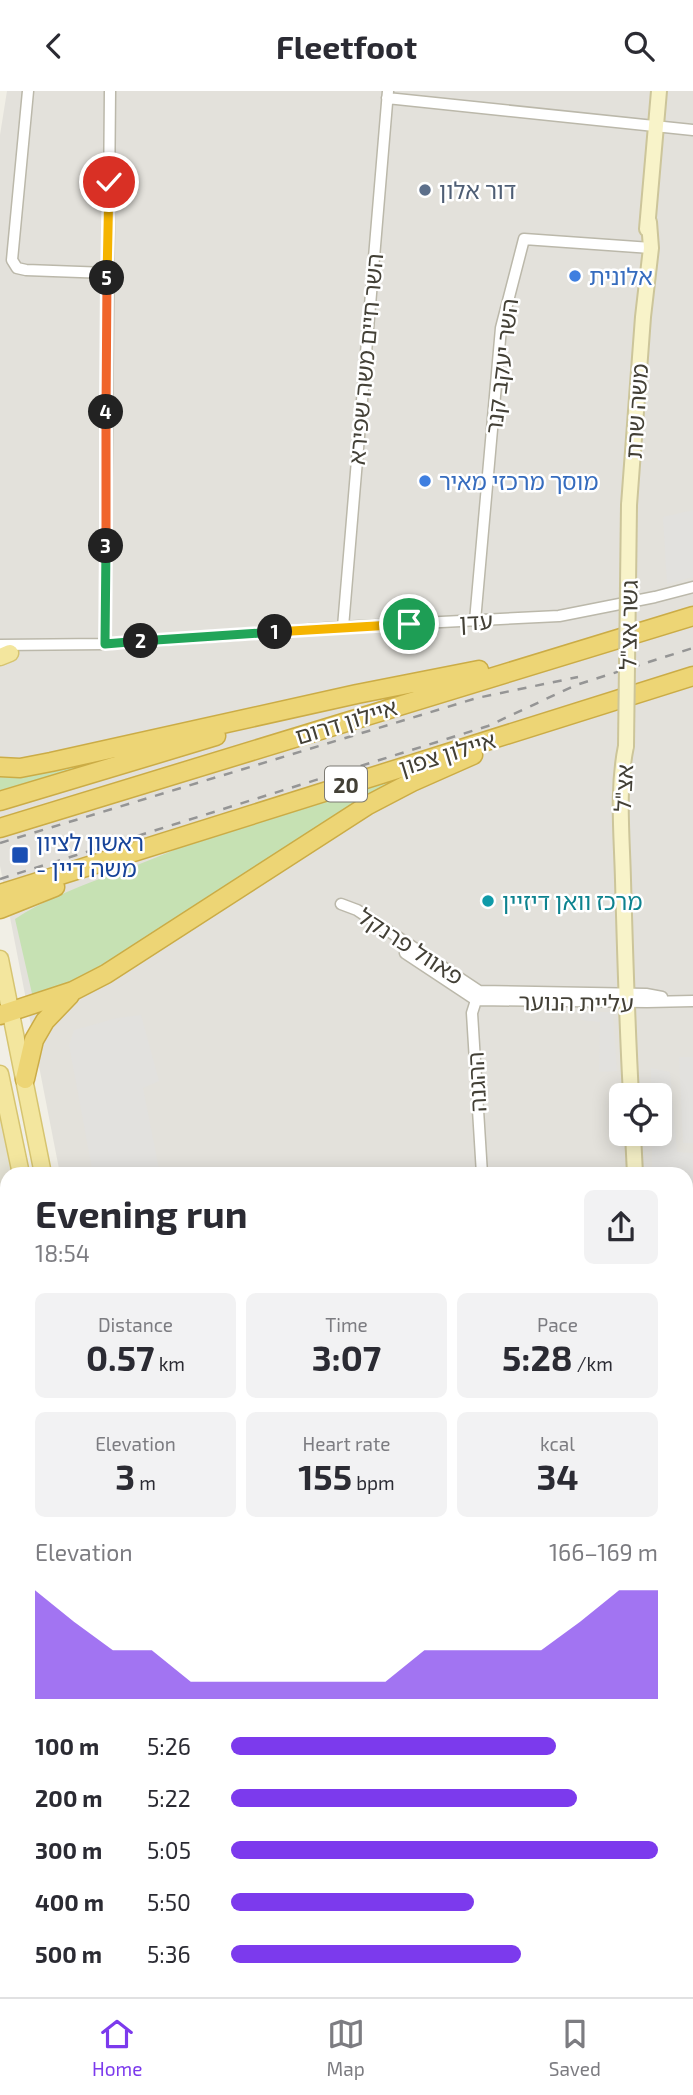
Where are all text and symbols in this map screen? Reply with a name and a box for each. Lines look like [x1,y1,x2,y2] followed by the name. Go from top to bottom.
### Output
[35,27,73,65] icon: back
[276,27,417,65] text: Fleetfoot
[620,27,658,65] icon: search
[79,152,139,212] pin
[90,163,128,201] icon: check
[439,176,516,204] place label: דור אלון
[417,182,433,198] marker: דור אלון
[342,252,388,466] street label: השר חיים משה שפירא
[90,261,124,295] pin: 5
[589,262,653,290] place label: אלונית
[101,266,112,289] text: 5
[567,268,583,284] marker: אלונית
[479,297,523,435] street label: השר יעקב קנר
[619,362,653,460] street label: משה שרת
[88,395,124,429] pin: 4
[99,400,112,423] text: 4
[439,467,598,495] place label: מוסך מרכזי מאיר
[417,473,433,489] marker: מוסך מרכזי מאיר
[88,529,124,563] pin: 3
[100,534,111,557] text: 3
[613,579,643,670] street label: גשר אצ"ל
[379,594,439,654] pin
[390,605,428,643] icon: arrive
[458,606,494,636] street label: עדן
[258,615,292,649] pin: 1
[270,620,279,643] text: 1
[124,623,158,659] pin: 2
[135,629,146,652] text: 2
[292,692,400,750] street label: איילון דרום
[395,725,499,781] street label: איילון צפון
[608,764,638,812] street label: אצ"ל
[325,767,367,801] road number: 20
[36,828,144,882] place label: ראשון לציון - משה דיין
[10,845,30,865] marker: ראשון לציון - משה דיין
[502,887,642,915] place label: מרכז וואן דיזיין
[480,893,496,909] marker: מרכז וואן דיזיין
[353,901,469,991] street label: פאוול פרנקל
[518,987,634,1017] street label: עליית הנוער
[460,1051,492,1113] street label: ההגנה
[609,1083,672,1146] map controls
[609,1083,672,1146] button: locate
[35,1190,248,1236] text: Evening run
[584,1190,658,1264] button: share
[35,1239,90,1267] text: 18:54
[98,1313,173,1336] text: Distance
[325,1313,368,1336] text: Time
[537,1313,578,1336] text: Pace
[86,1336,154,1378] text: 0.57
[312,1336,381,1378] text: 3:07
[502,1336,573,1378] text: 5:28
[154,1352,185,1375] text: km
[573,1352,613,1375] text: /km
[95,1432,176,1455] text: Elevation
[303,1432,390,1455] text: Heart rate
[540,1432,575,1455] text: kcal
[115,1455,135,1497] text: 3
[298,1455,352,1497] text: 155
[536,1455,579,1497] text: 34
[135,1471,156,1494] text: m
[352,1471,395,1494] text: bpm
[35,1538,133,1566] text: Elevation
[549,1538,658,1566] text: 166–169 m
[35,1732,99,1760] text: 100 m
[147,1732,191,1760] text: 5:26
[35,1784,103,1812] text: 200 m
[147,1784,191,1812] text: 5:22
[35,1836,102,1864] text: 300 m
[147,1836,191,1864] text: 5:05
[35,1888,104,1916] text: 400 m
[147,1888,191,1916] text: 5:50
[35,1940,102,1968] text: 500 m
[147,1940,191,1968] text: 5:36
[92,2015,142,2080] tab: Home
[327,2015,365,2080] tab: Map
[549,2015,601,2080] tab: Saved

